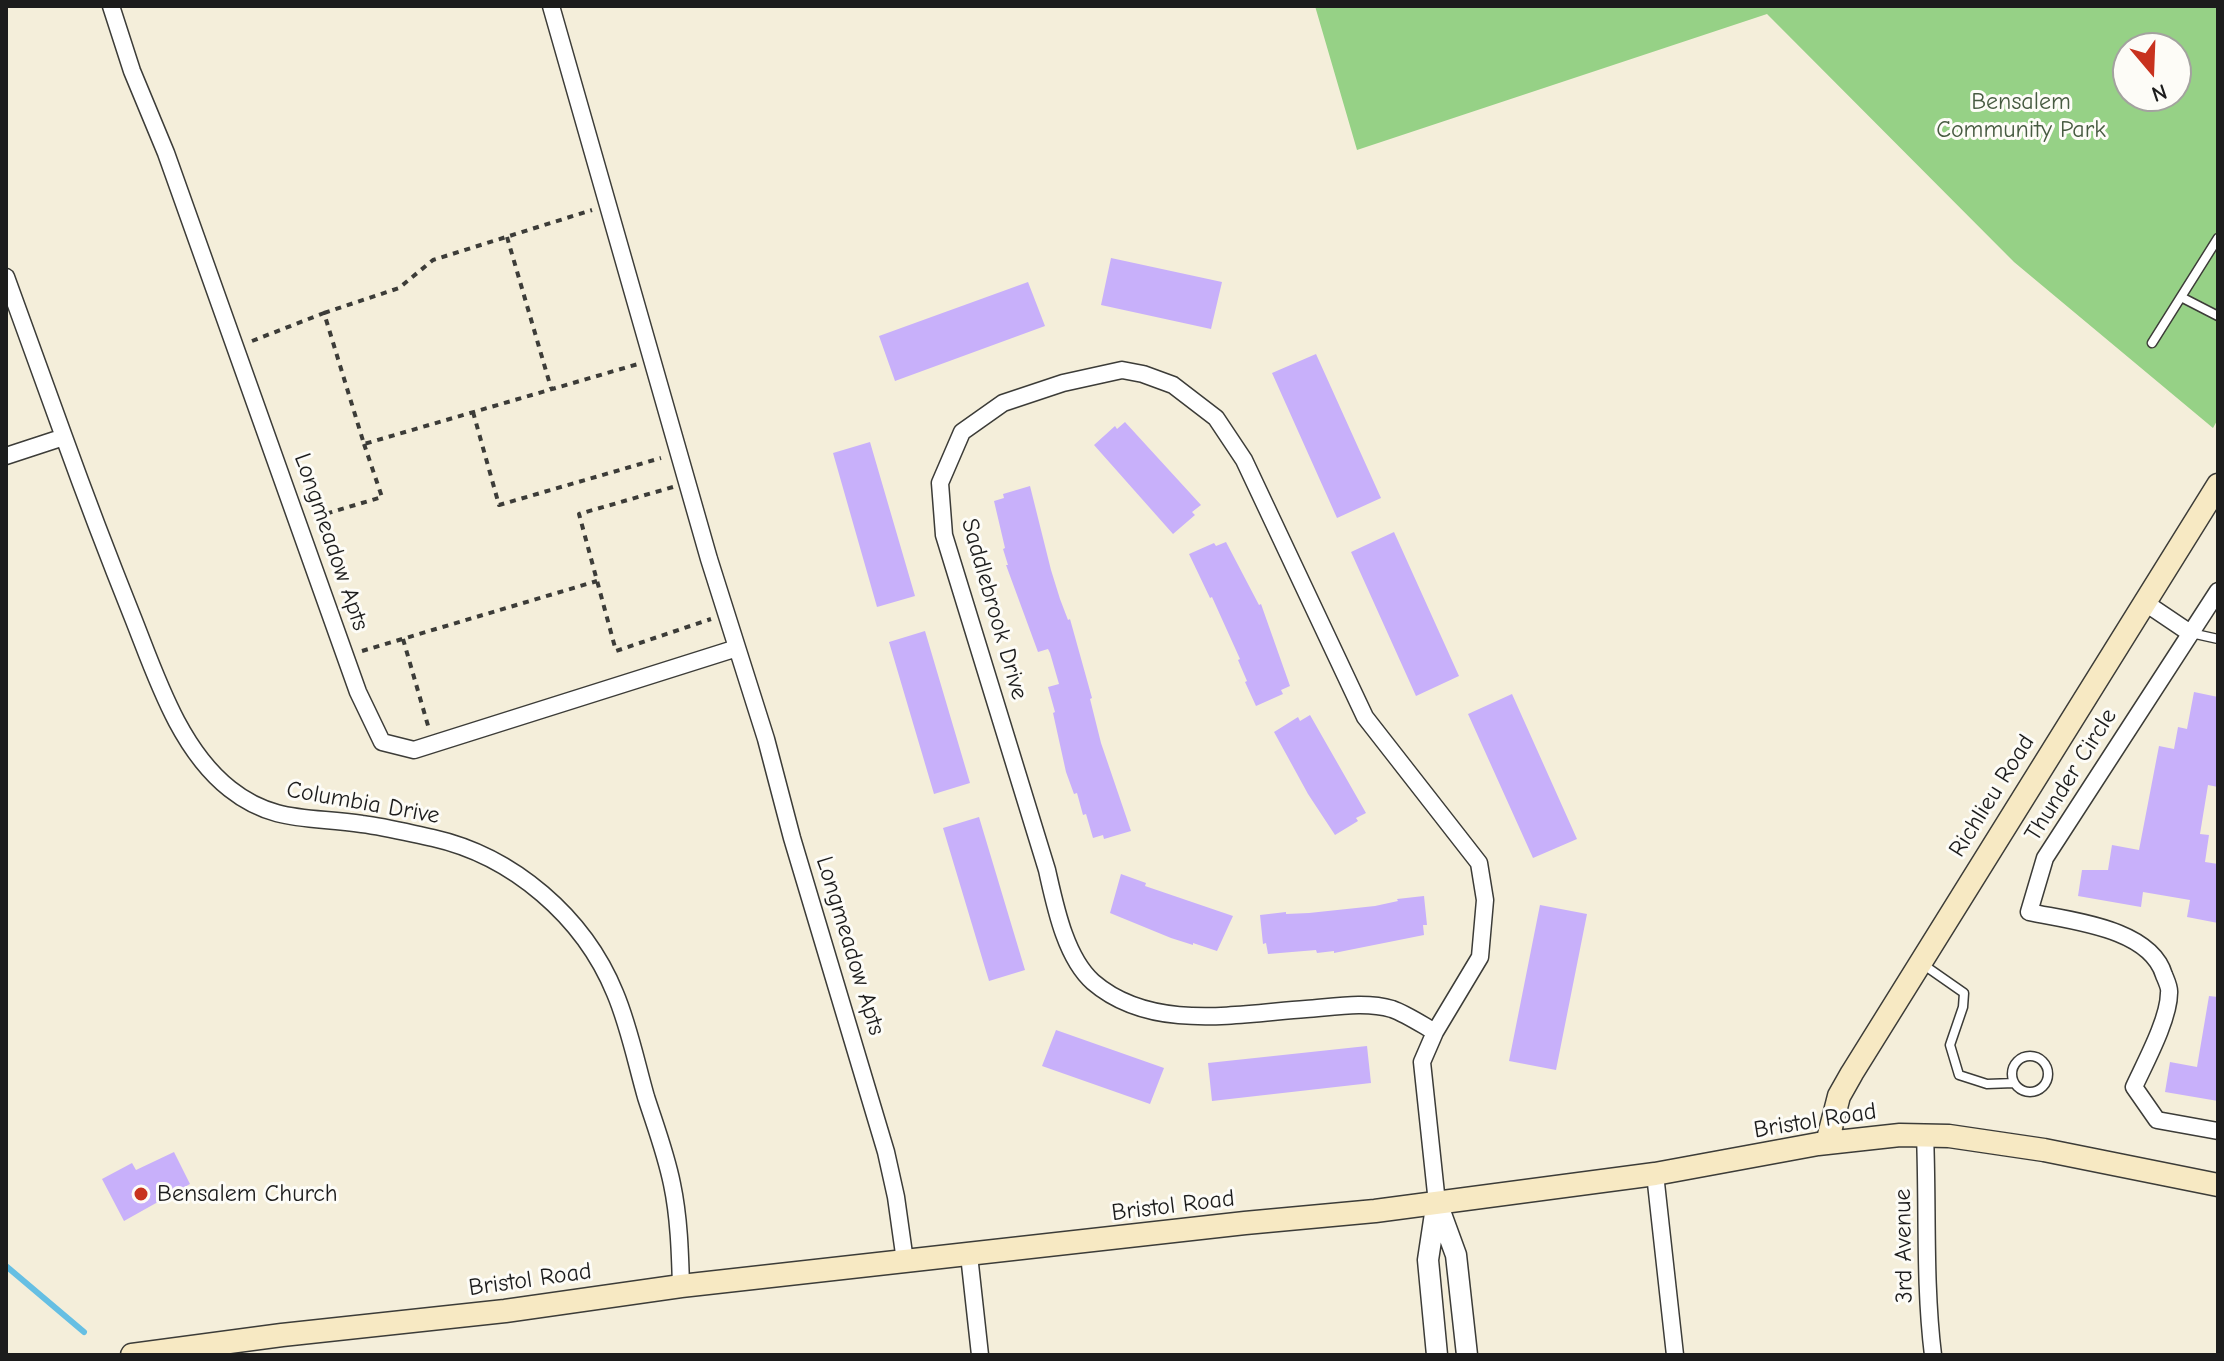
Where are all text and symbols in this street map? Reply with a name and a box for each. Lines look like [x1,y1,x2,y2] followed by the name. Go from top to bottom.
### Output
[2112,32,2192,112] north arrow
[2148,78,2170,107] text: N
[1936,88,2106,144] park label: Bensalem Community Park
[287,450,375,634] street label: Longmeadow Apts
[954,515,1034,703] street label: Saddlebrook Drive
[2019,703,2123,847] street label: Thunder Circle
[1943,729,2041,863] street label: Richlieu Road
[284,775,442,831] street label: Columbia Drive
[809,853,891,1039] street label: Longmeadow Apts
[1752,1097,1878,1145] street label: Bristol Road
[157,1180,338,1208] place label: Bensalem Church
[1110,1184,1236,1228] street label: Bristol Road
[132,1185,150,1203] marker: Bensalem Church
[1889,1188,1919,1304] street label: 3rd Avenue
[467,1257,593,1303] street label: Bristol Road

